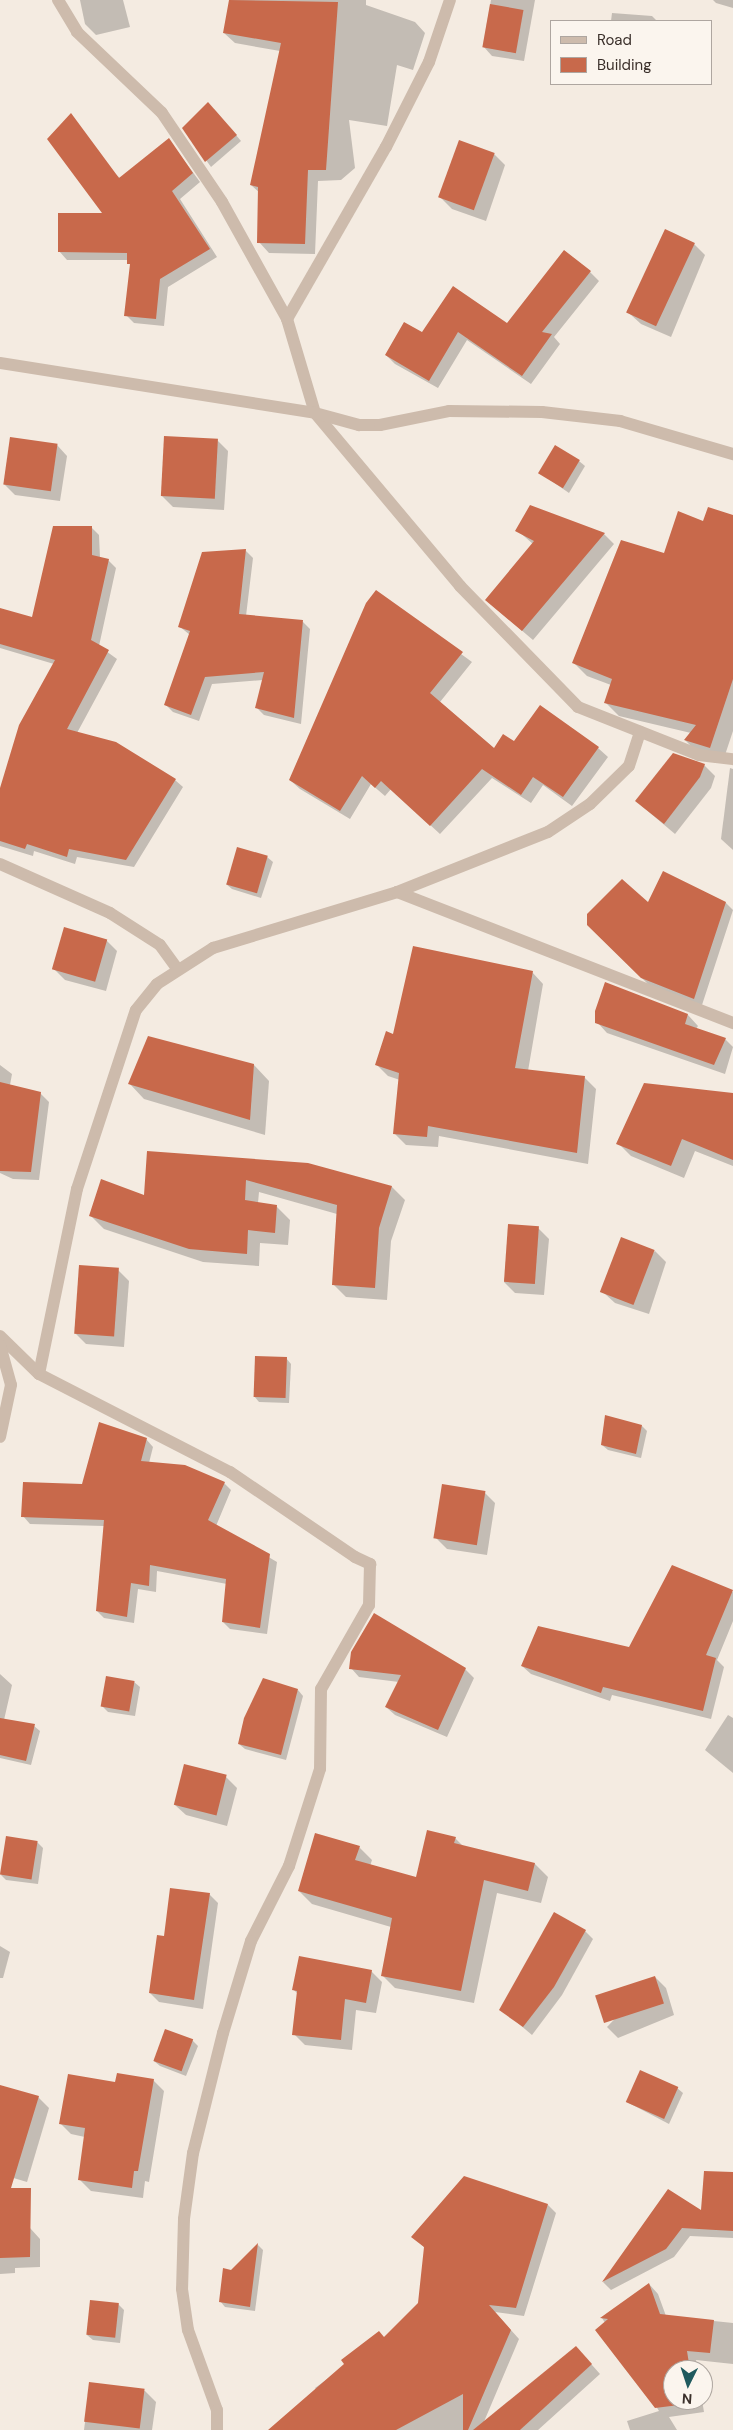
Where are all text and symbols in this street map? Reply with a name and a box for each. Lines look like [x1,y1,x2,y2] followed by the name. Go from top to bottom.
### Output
[550,20,713,85] legend
[597,30,632,50] text: Road
[597,55,652,75] text: Building
[663,2360,713,2410] north arrow
[681,2390,693,2408] text: N

